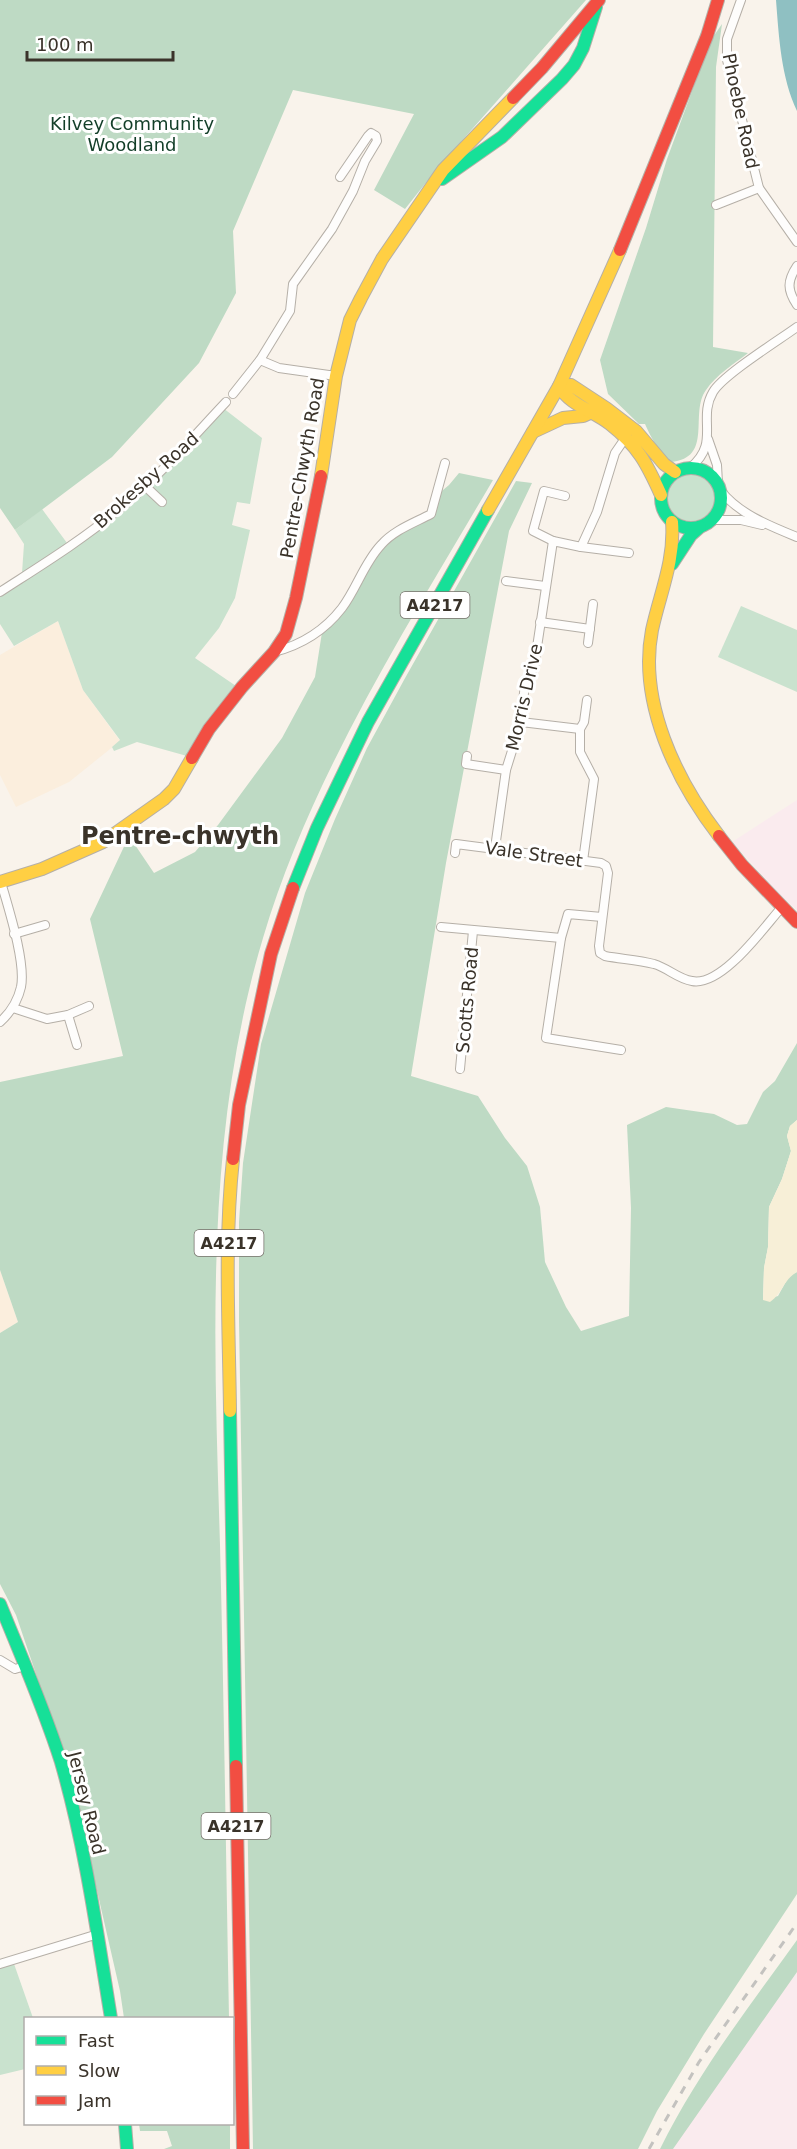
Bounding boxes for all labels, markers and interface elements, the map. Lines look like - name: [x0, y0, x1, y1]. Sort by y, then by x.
- scale bar: [27, 24, 172, 62]
- text: 100 m: [36, 34, 94, 55]
- street label: Phoebe Road: [718, 51, 764, 171]
- park label: Kilvey Community Woodland: [50, 113, 214, 155]
- street label: Pentre-Chwyth Road: [276, 376, 328, 560]
- street label: Brokesby Road: [89, 428, 203, 532]
- road number: A4217: [400, 592, 470, 618]
- street label: Morris Drive: [501, 641, 547, 753]
- district label: Pentre-chwyth: [81, 822, 279, 850]
- street label: Vale Street: [484, 837, 584, 871]
- street label: Scotts Road: [452, 946, 482, 1054]
- road number: A4217: [194, 1230, 264, 1256]
- street label: Jersey Road: [64, 1748, 110, 1857]
- road number: A4217: [202, 1813, 270, 1839]
- legend: [24, 2017, 234, 2125]
- text: Fast: [78, 2030, 114, 2051]
- text: Slow: [78, 2060, 120, 2081]
- text: Jam: [77, 2090, 112, 2111]

